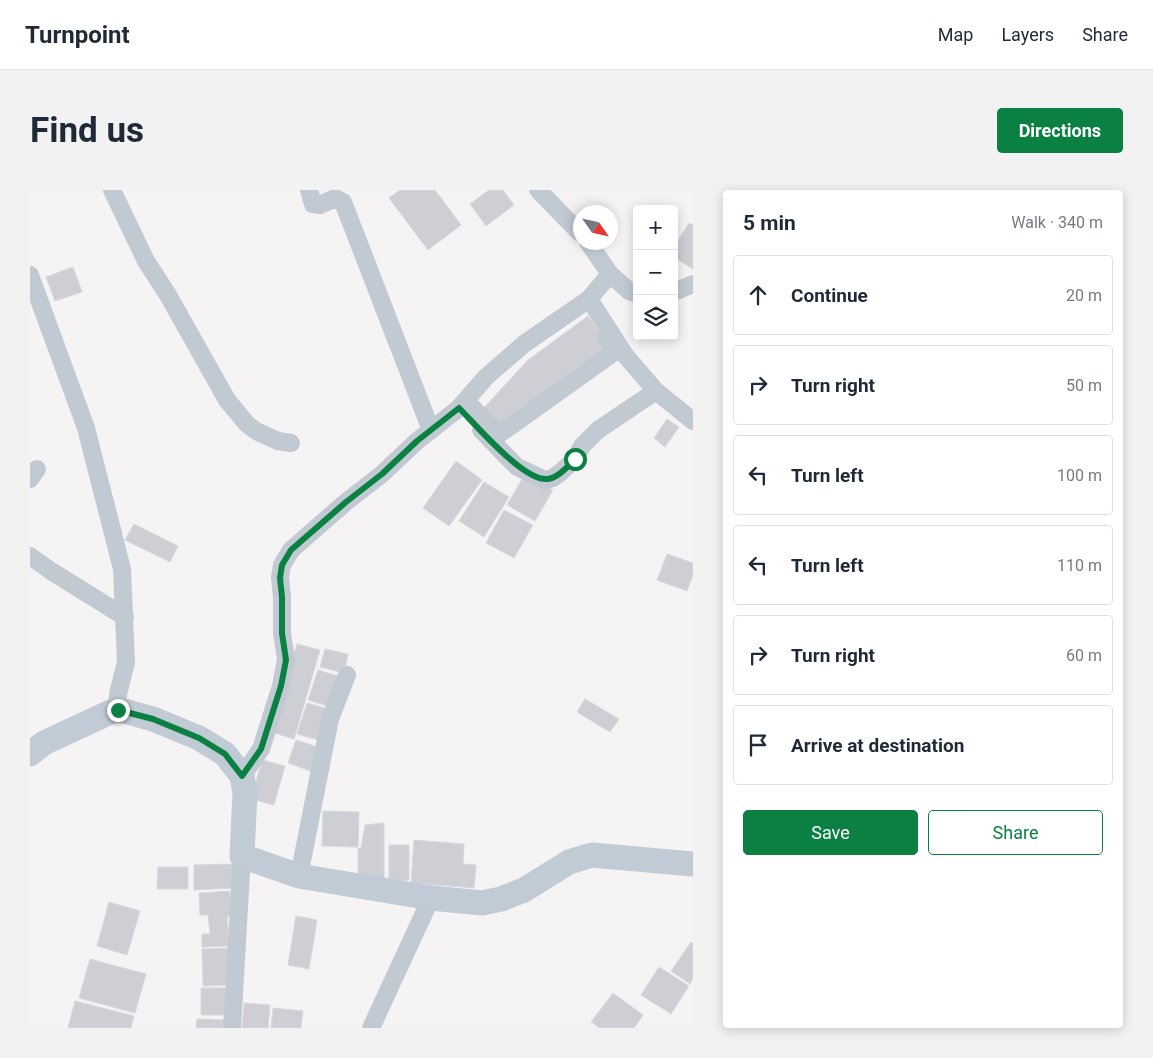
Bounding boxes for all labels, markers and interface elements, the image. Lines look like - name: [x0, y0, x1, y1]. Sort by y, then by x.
- text: Turnpoint: [25, 21, 130, 49]
- text: Map: [938, 24, 973, 45]
- text: Layers: [1001, 24, 1054, 45]
- text: Share: [1082, 24, 1128, 45]
- button: Directions: [997, 108, 1123, 153]
- text: Find us: [30, 110, 144, 151]
- north arrow: [573, 205, 618, 250]
- map controls: [633, 205, 678, 340]
- button: +: [633, 205, 678, 250]
- text: 5 min: [743, 211, 796, 235]
- text: Walk · 340 m: [1011, 213, 1103, 232]
- button: −: [633, 250, 678, 295]
- icon: ahead: [744, 281, 772, 309]
- text: Continue: [791, 284, 868, 307]
- text: 20 m: [1066, 286, 1102, 305]
- button: layers: [633, 295, 678, 340]
- icon: right: [744, 371, 772, 399]
- text: Turn right: [791, 374, 875, 397]
- text: 50 m: [1066, 376, 1102, 395]
- route start: [564, 448, 587, 471]
- icon: left: [744, 461, 772, 489]
- text: Turn left: [791, 464, 864, 487]
- text: 100 m: [1057, 466, 1102, 485]
- icon: left: [744, 551, 772, 579]
- text: Turn left: [791, 554, 864, 577]
- text: 110 m: [1057, 556, 1102, 575]
- icon: right: [744, 641, 772, 669]
- text: Turn right: [791, 644, 875, 667]
- text: 60 m: [1066, 646, 1102, 665]
- route end: [107, 699, 130, 722]
- icon: arrive: [744, 731, 772, 759]
- text: Arrive at destination: [791, 734, 964, 757]
- button: Save: [743, 810, 918, 855]
- button: Share: [928, 810, 1103, 855]

